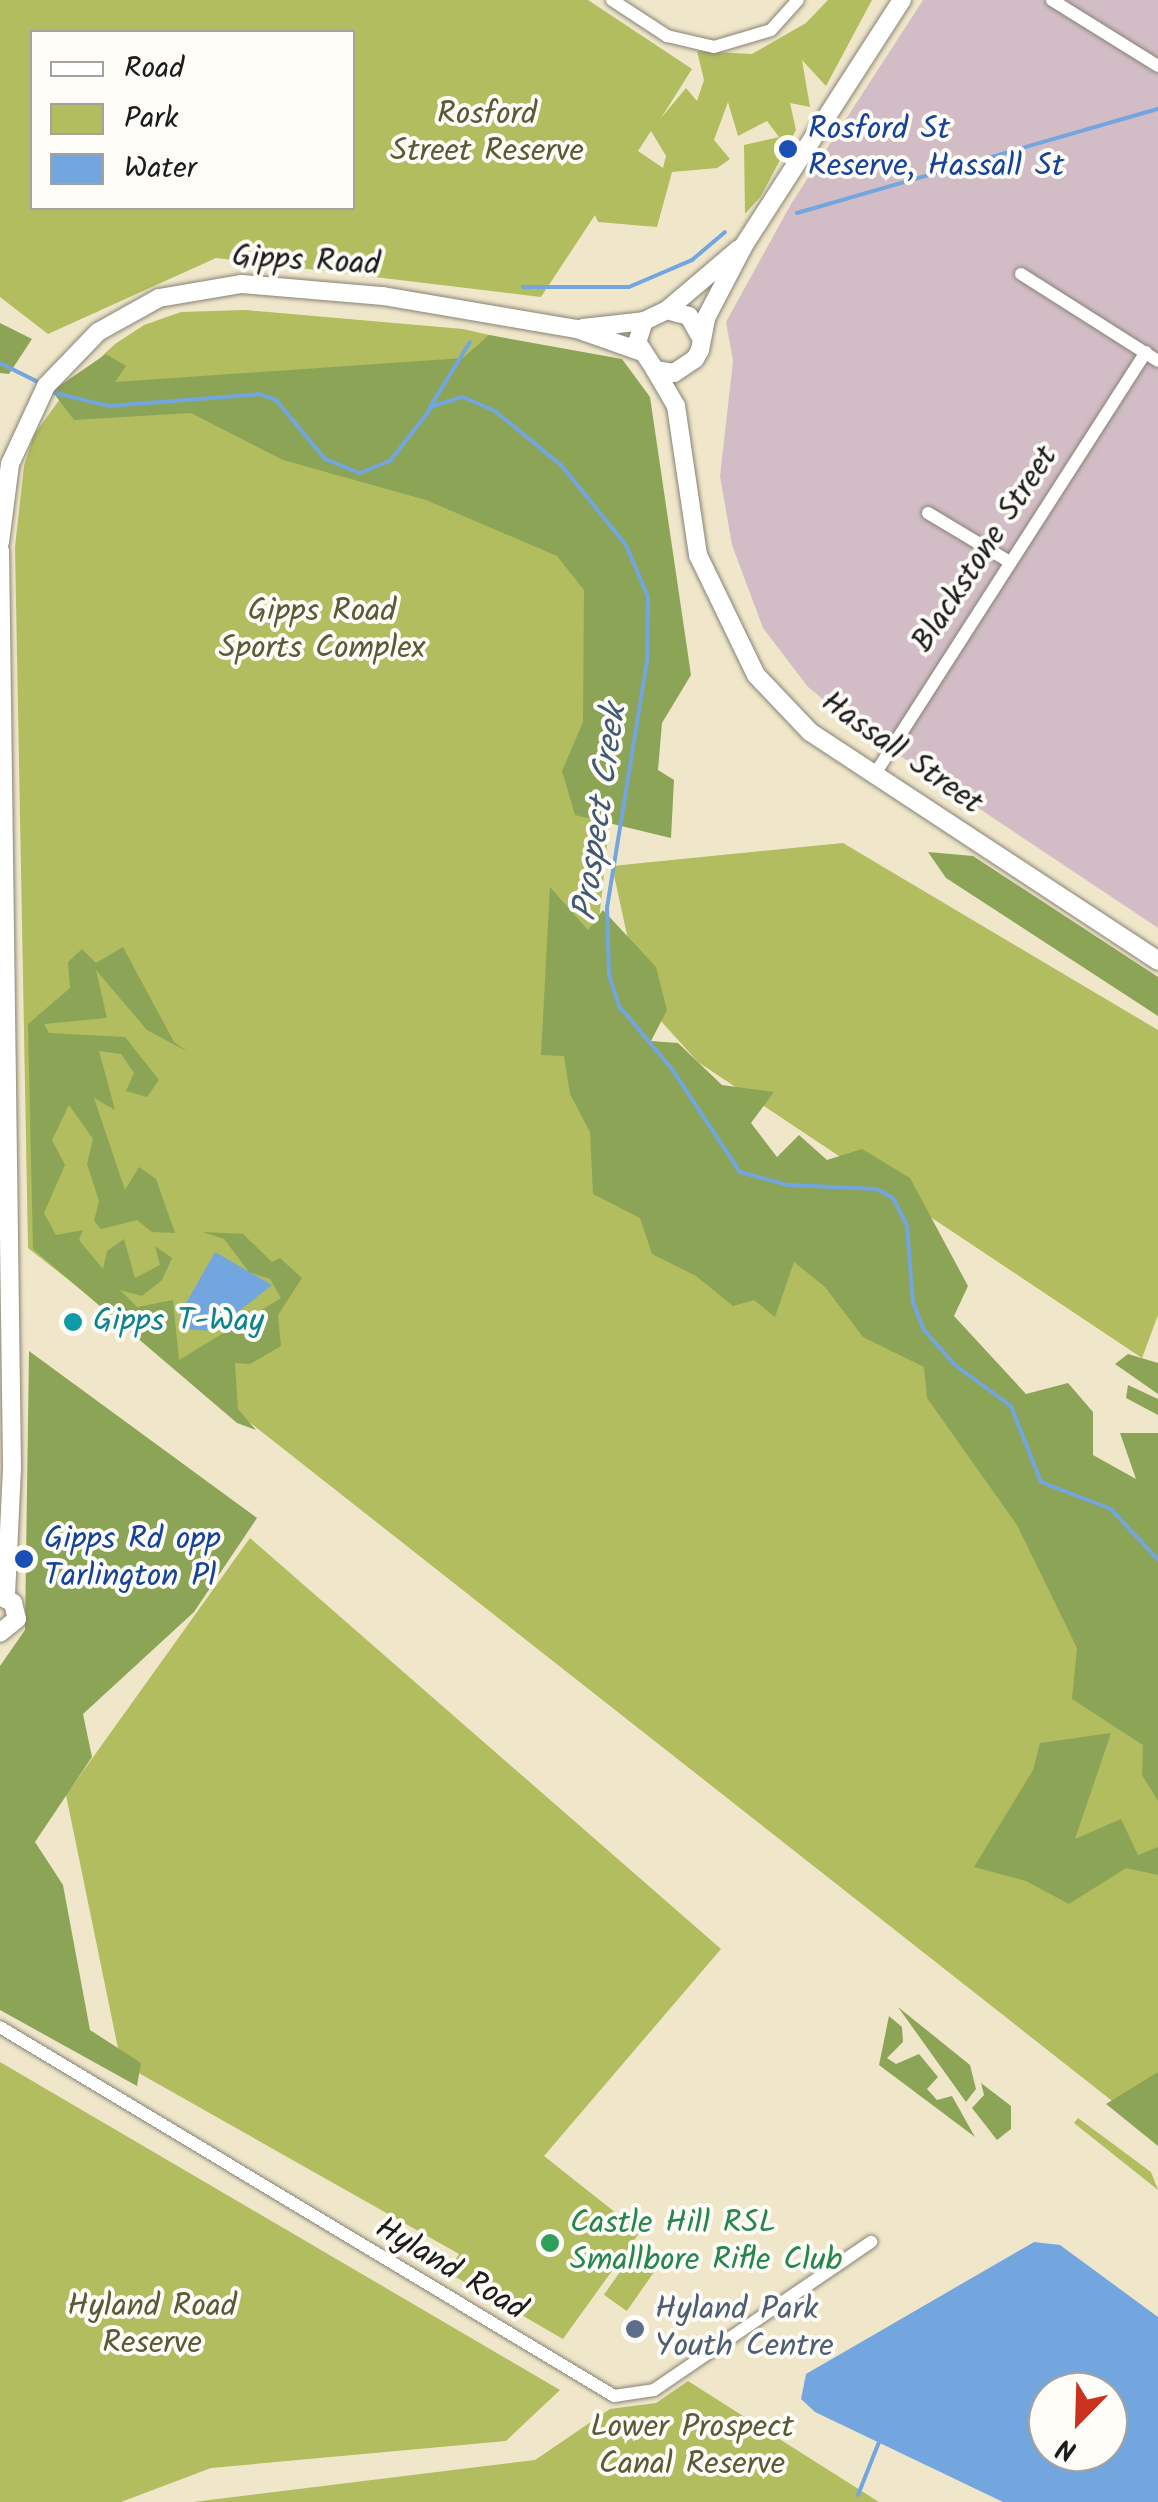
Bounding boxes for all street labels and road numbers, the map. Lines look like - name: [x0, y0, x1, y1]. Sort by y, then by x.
- street label: Gipps Road: [231, 239, 381, 285]
- street label: Blackstone Street: [905, 440, 1067, 660]
- street label: Hassall Street: [813, 684, 989, 824]
- street label: Hyland Road: [368, 2210, 532, 2330]

